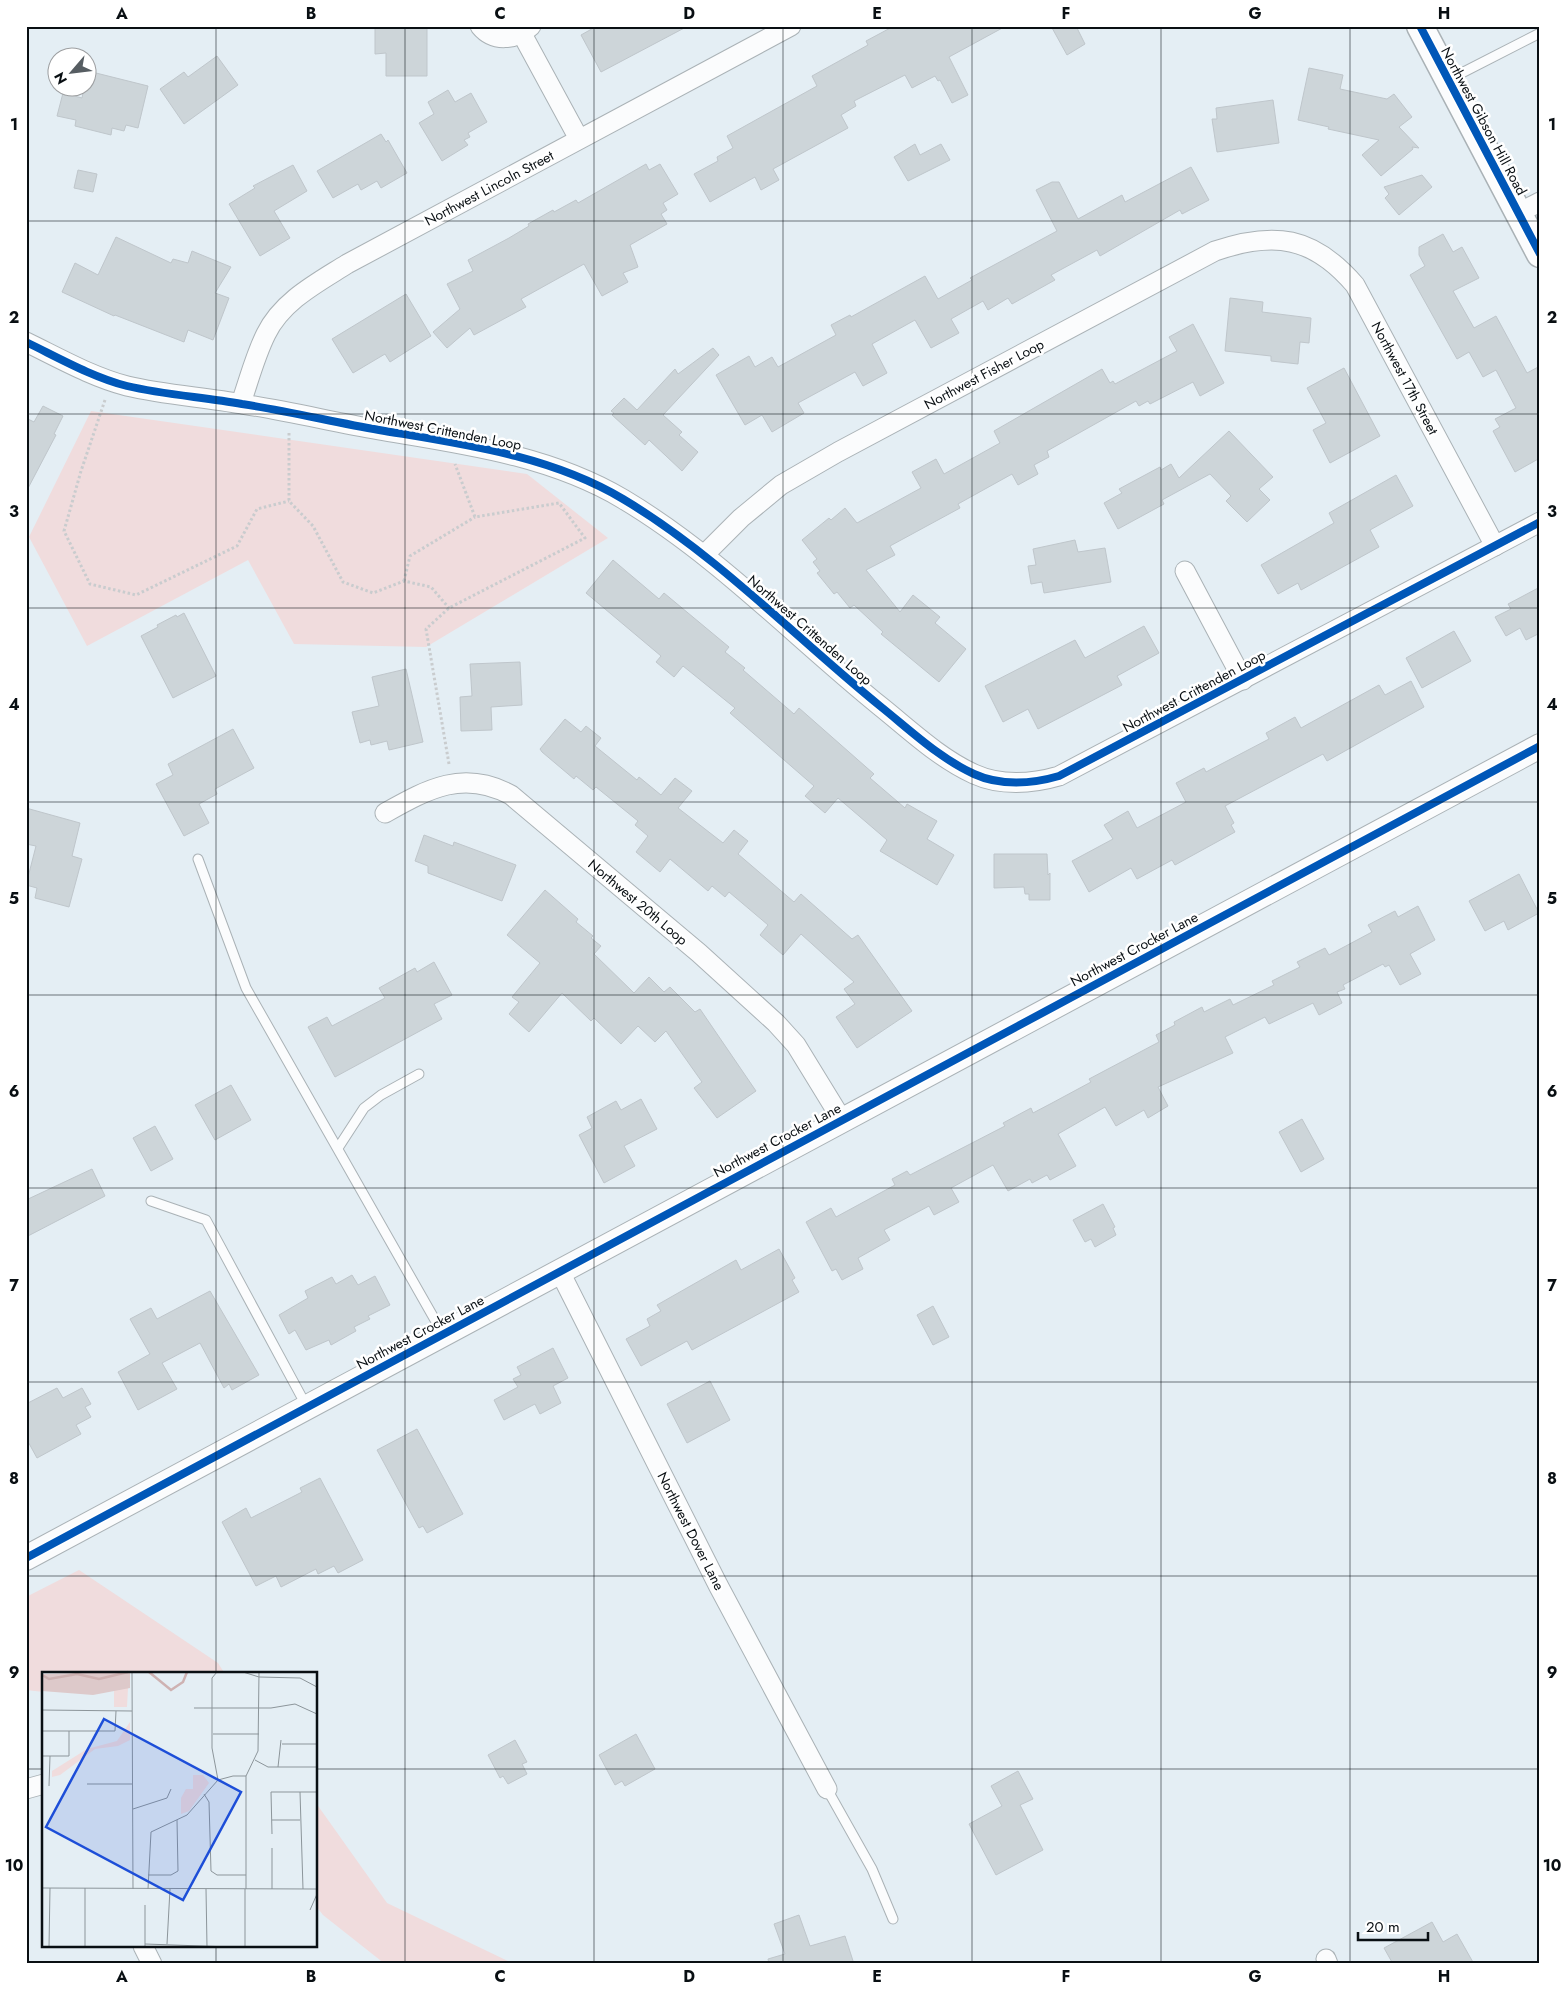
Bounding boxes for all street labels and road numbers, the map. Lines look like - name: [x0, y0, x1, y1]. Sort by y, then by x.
- street label: Northwest Gibson Hill Road: [1436, 43, 1532, 199]
- street label: Northwest Lincoln Street: [421, 145, 558, 231]
- street label: Northwest 17th Street: [1367, 318, 1444, 439]
- street label: Northwest Fisher Loop: [921, 334, 1047, 414]
- street label: Northwest Crittenden Loop: [363, 405, 523, 455]
- street label: Northwest Crittenden Loop: [743, 570, 877, 690]
- street label: Northwest Crittenden Loop: [1119, 645, 1269, 737]
- street label: Northwest 20th Loop: [584, 854, 692, 950]
- street label: Northwest Crocker Lane: [1067, 907, 1201, 991]
- street label: Northwest Crocker Lane: [710, 1098, 844, 1182]
- street label: Northwest Crocker Lane: [353, 1290, 487, 1374]
- street label: Northwest Dover Lane: [652, 1468, 730, 1594]

